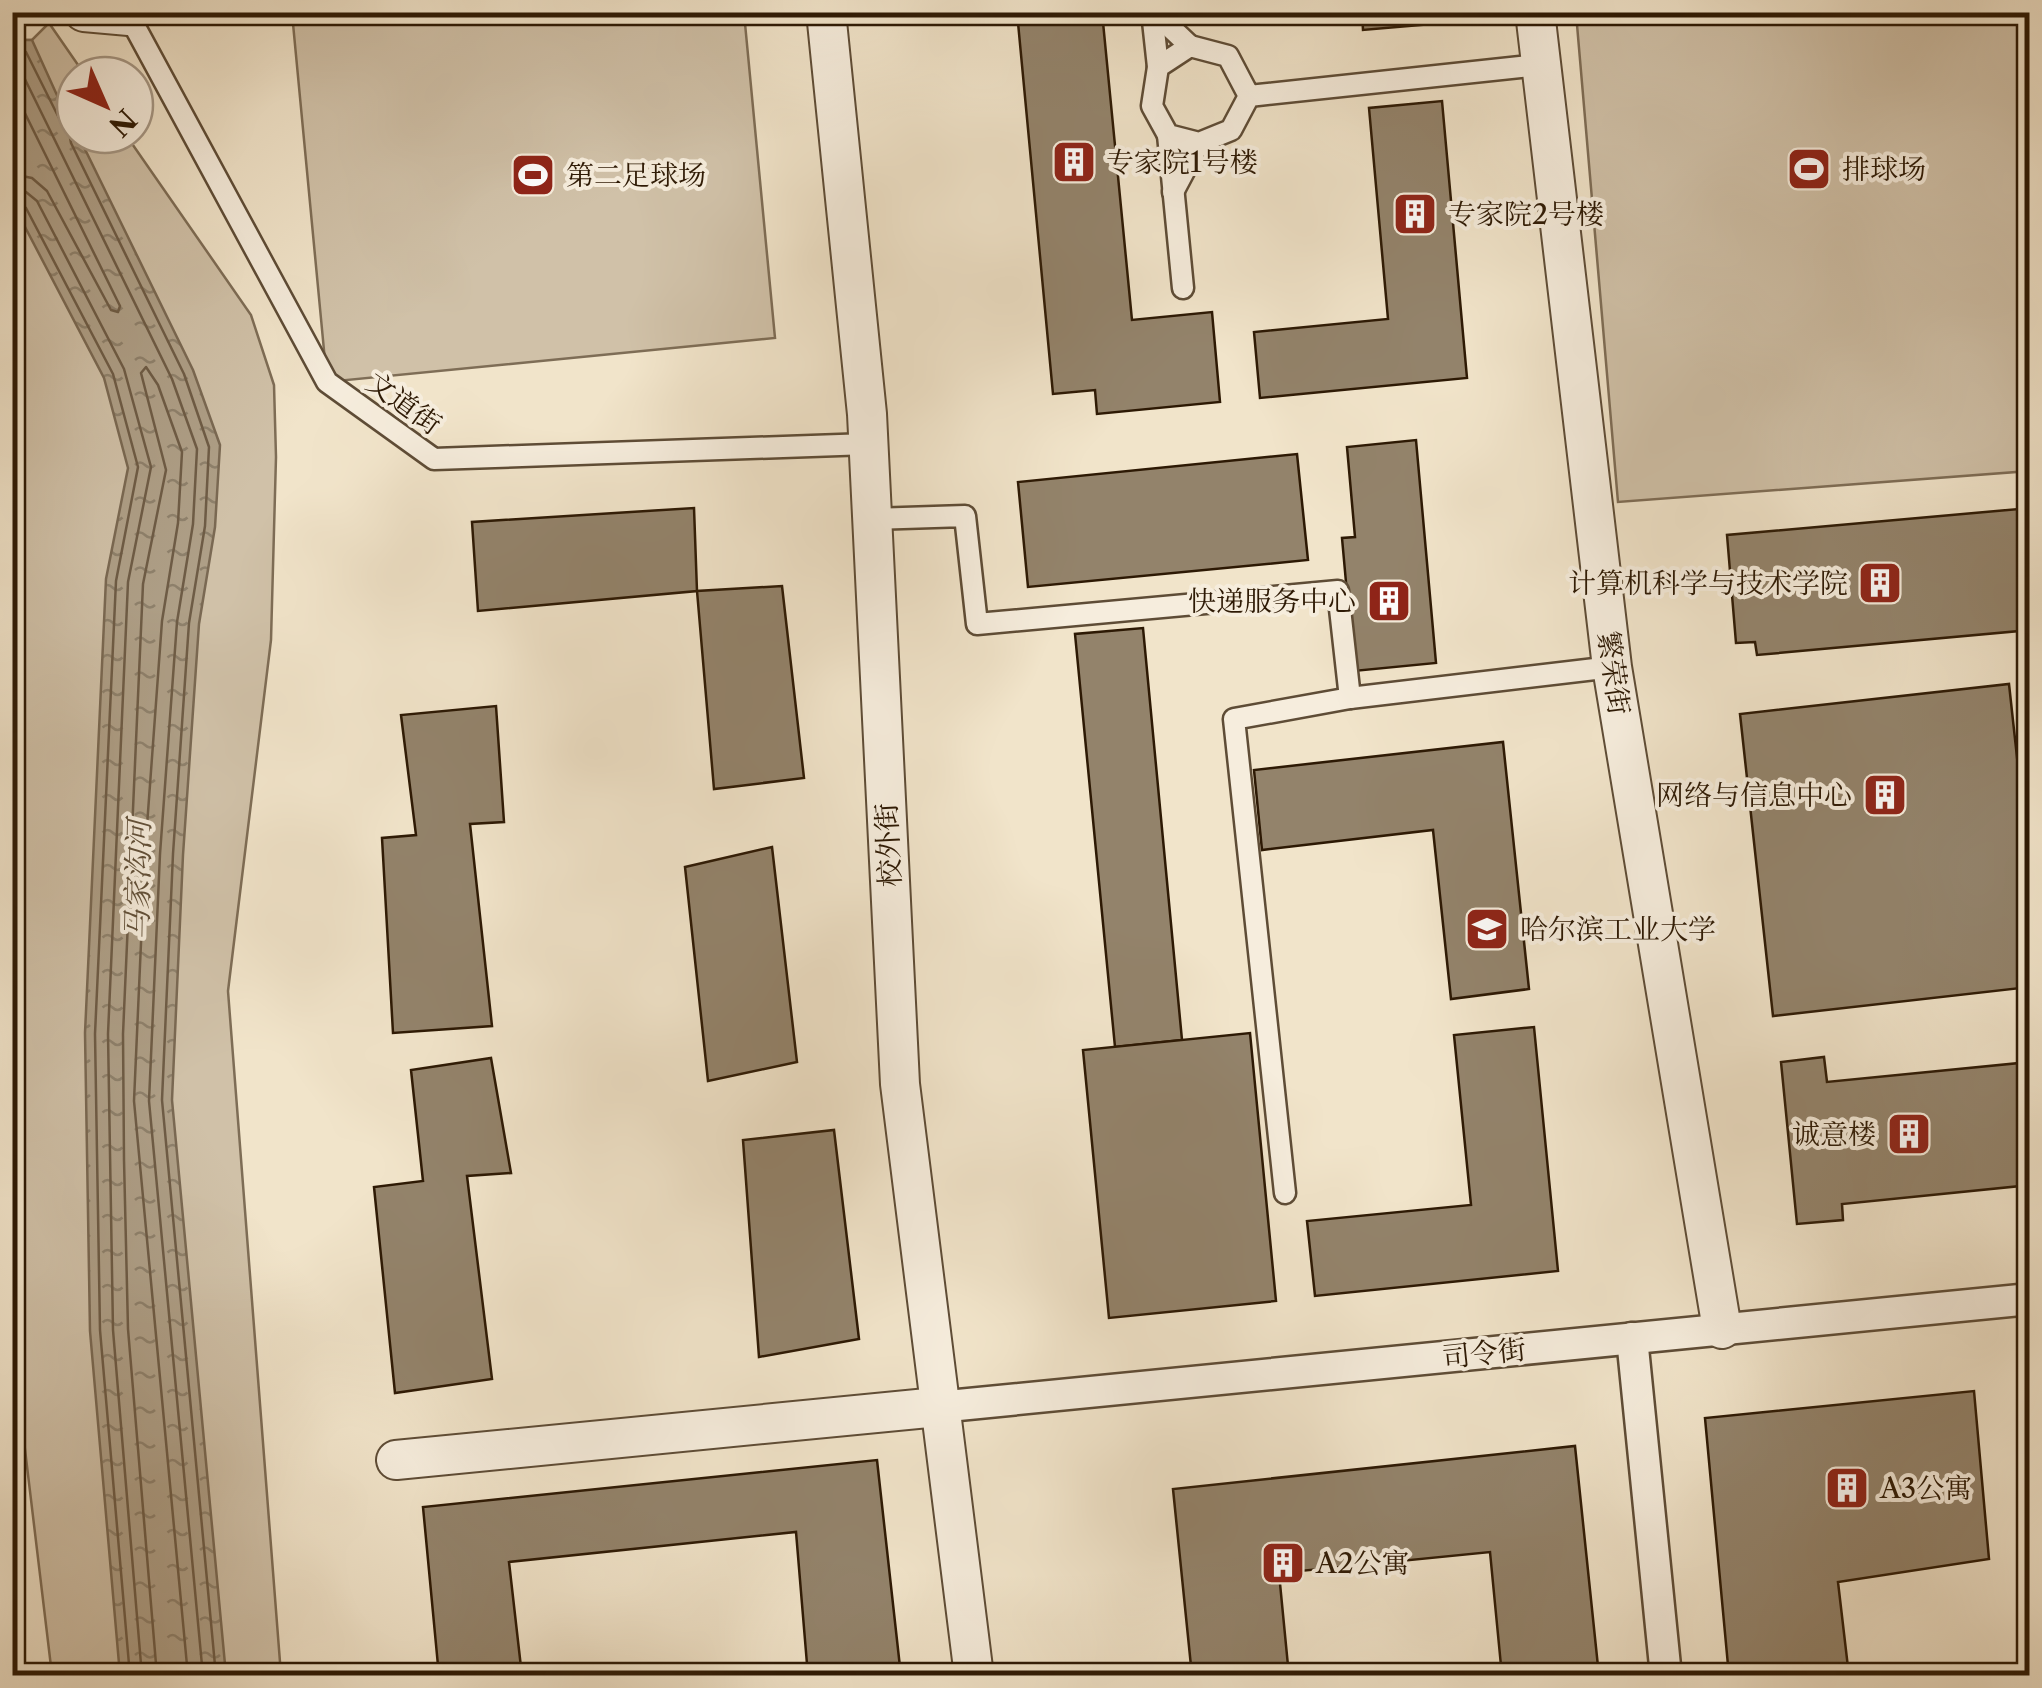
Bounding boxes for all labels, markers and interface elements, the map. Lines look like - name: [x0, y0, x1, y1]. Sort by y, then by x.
- north arrow: [55, 55, 155, 155]
- text: N: [102, 102, 143, 143]
- building icon: 专家院1号楼: [1051, 139, 1097, 185]
- place label: 专家院1号楼: [1106, 145, 1258, 179]
- sports icon: 排球场: [1786, 146, 1832, 192]
- sports icon: 第二足球场: [510, 152, 556, 198]
- place label: 排球场: [1842, 152, 1926, 186]
- place label: 第二足球场: [566, 158, 706, 192]
- building icon: 专家院2号楼: [1392, 191, 1438, 237]
- place label: 专家院2号楼: [1448, 197, 1604, 231]
- street label: 文道街: [360, 365, 448, 441]
- building icon: 计算机科学与技术学院: [1857, 560, 1903, 606]
- place label: 计算机科学与技术学院: [1568, 566, 1848, 600]
- building icon: 快递服务中心: [1366, 578, 1412, 624]
- place label: 快递服务中心: [1188, 584, 1356, 618]
- street label: 繁荣街: [1591, 629, 1637, 717]
- building icon: 网络与信息中心: [1862, 772, 1908, 818]
- place label: 网络与信息中心: [1656, 778, 1852, 812]
- street label: 校外街: [869, 802, 907, 888]
- water label: 马家沟河: [118, 815, 158, 940]
- school or university icon: 哈尔滨工业大学: [1464, 906, 1510, 952]
- place label: 哈尔滨工业大学: [1520, 912, 1716, 946]
- building icon: 诚意楼: [1886, 1111, 1932, 1157]
- place label: 诚意楼: [1792, 1117, 1876, 1151]
- street label: 司令街: [1440, 1332, 1528, 1374]
- building icon: A3公寓: [1824, 1465, 1870, 1511]
- place label: A3公寓: [1879, 1471, 1972, 1505]
- building icon: A2公寓: [1260, 1540, 1306, 1586]
- place label: A2公寓: [1315, 1546, 1410, 1580]

